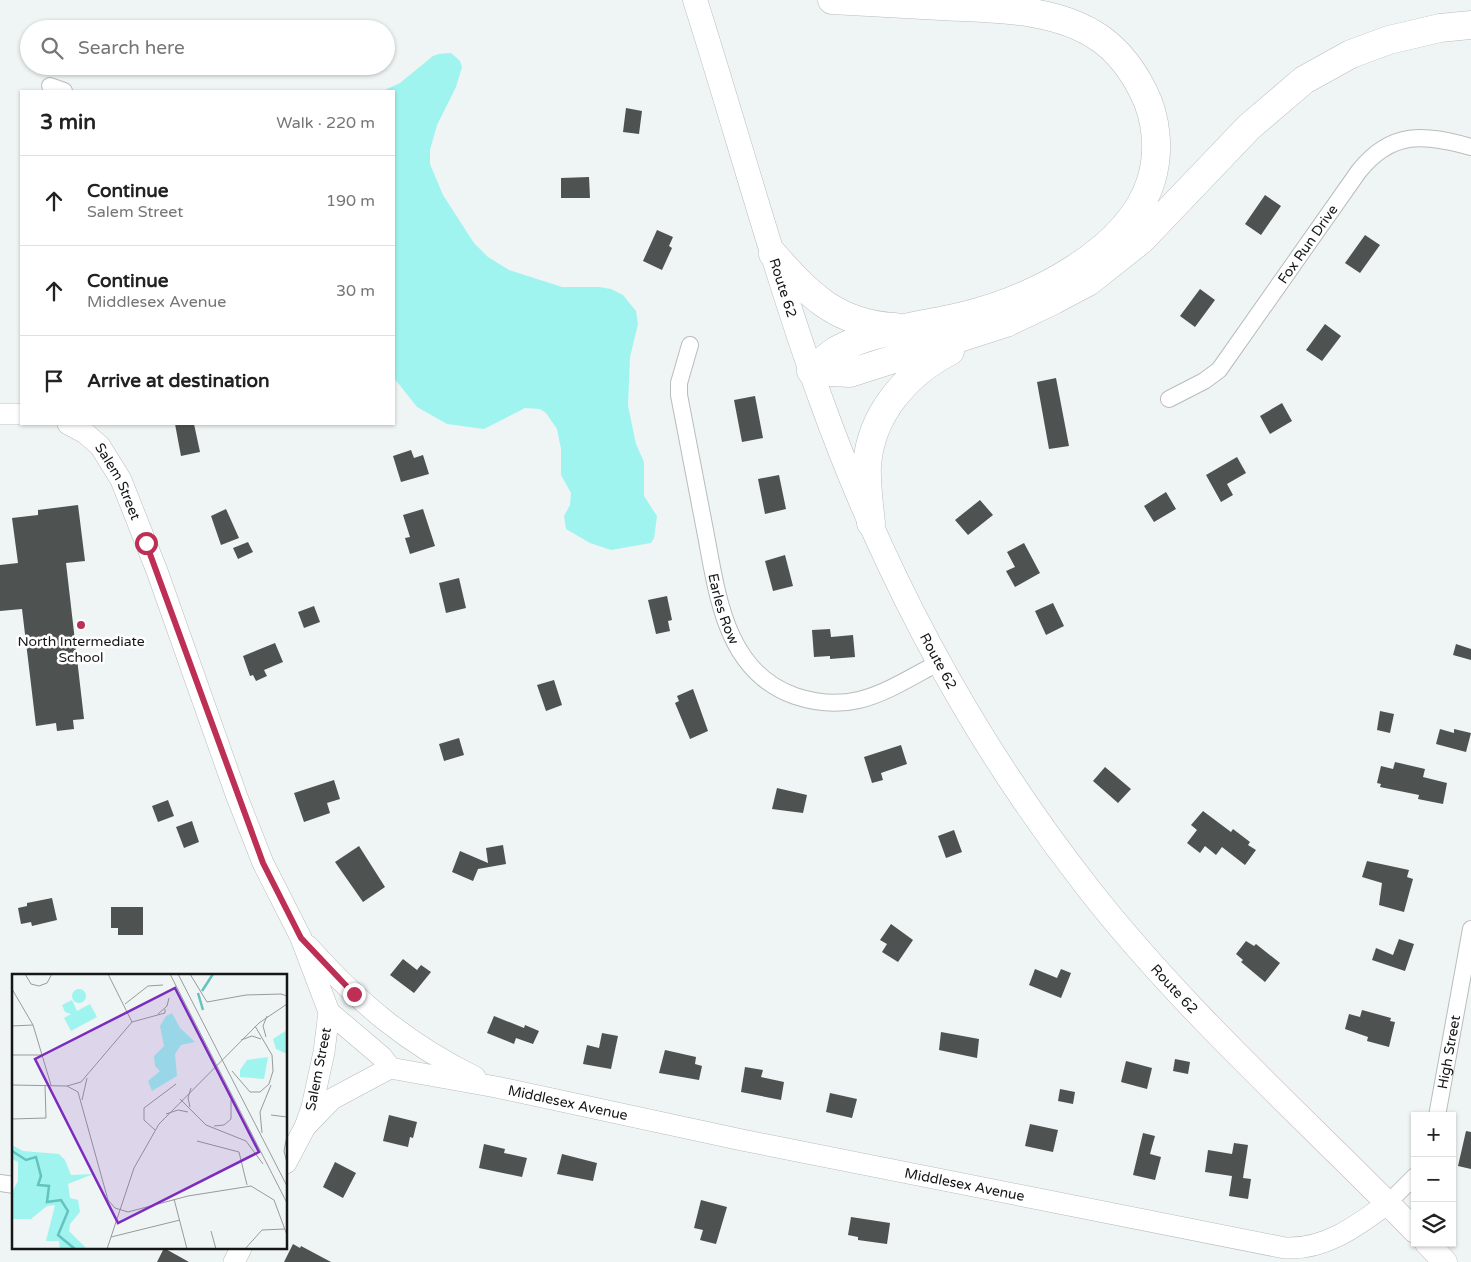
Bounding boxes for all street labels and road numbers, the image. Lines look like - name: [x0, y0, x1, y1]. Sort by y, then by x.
- street label: Fox Run Drive: [1274, 201, 1342, 287]
- street label: Route 62: [765, 256, 800, 320]
- street label: Salem Street: [91, 440, 144, 523]
- street label: Earles Row: [704, 572, 742, 647]
- street label: Route 62: [916, 630, 961, 692]
- street label: Route 62: [1147, 961, 1201, 1017]
- street label: High Street: [1434, 1013, 1464, 1091]
- street label: Salem Street: [302, 1025, 335, 1112]
- street label: Middlesex Avenue: [506, 1082, 629, 1124]
- street label: Middlesex Avenue: [903, 1165, 1026, 1205]

